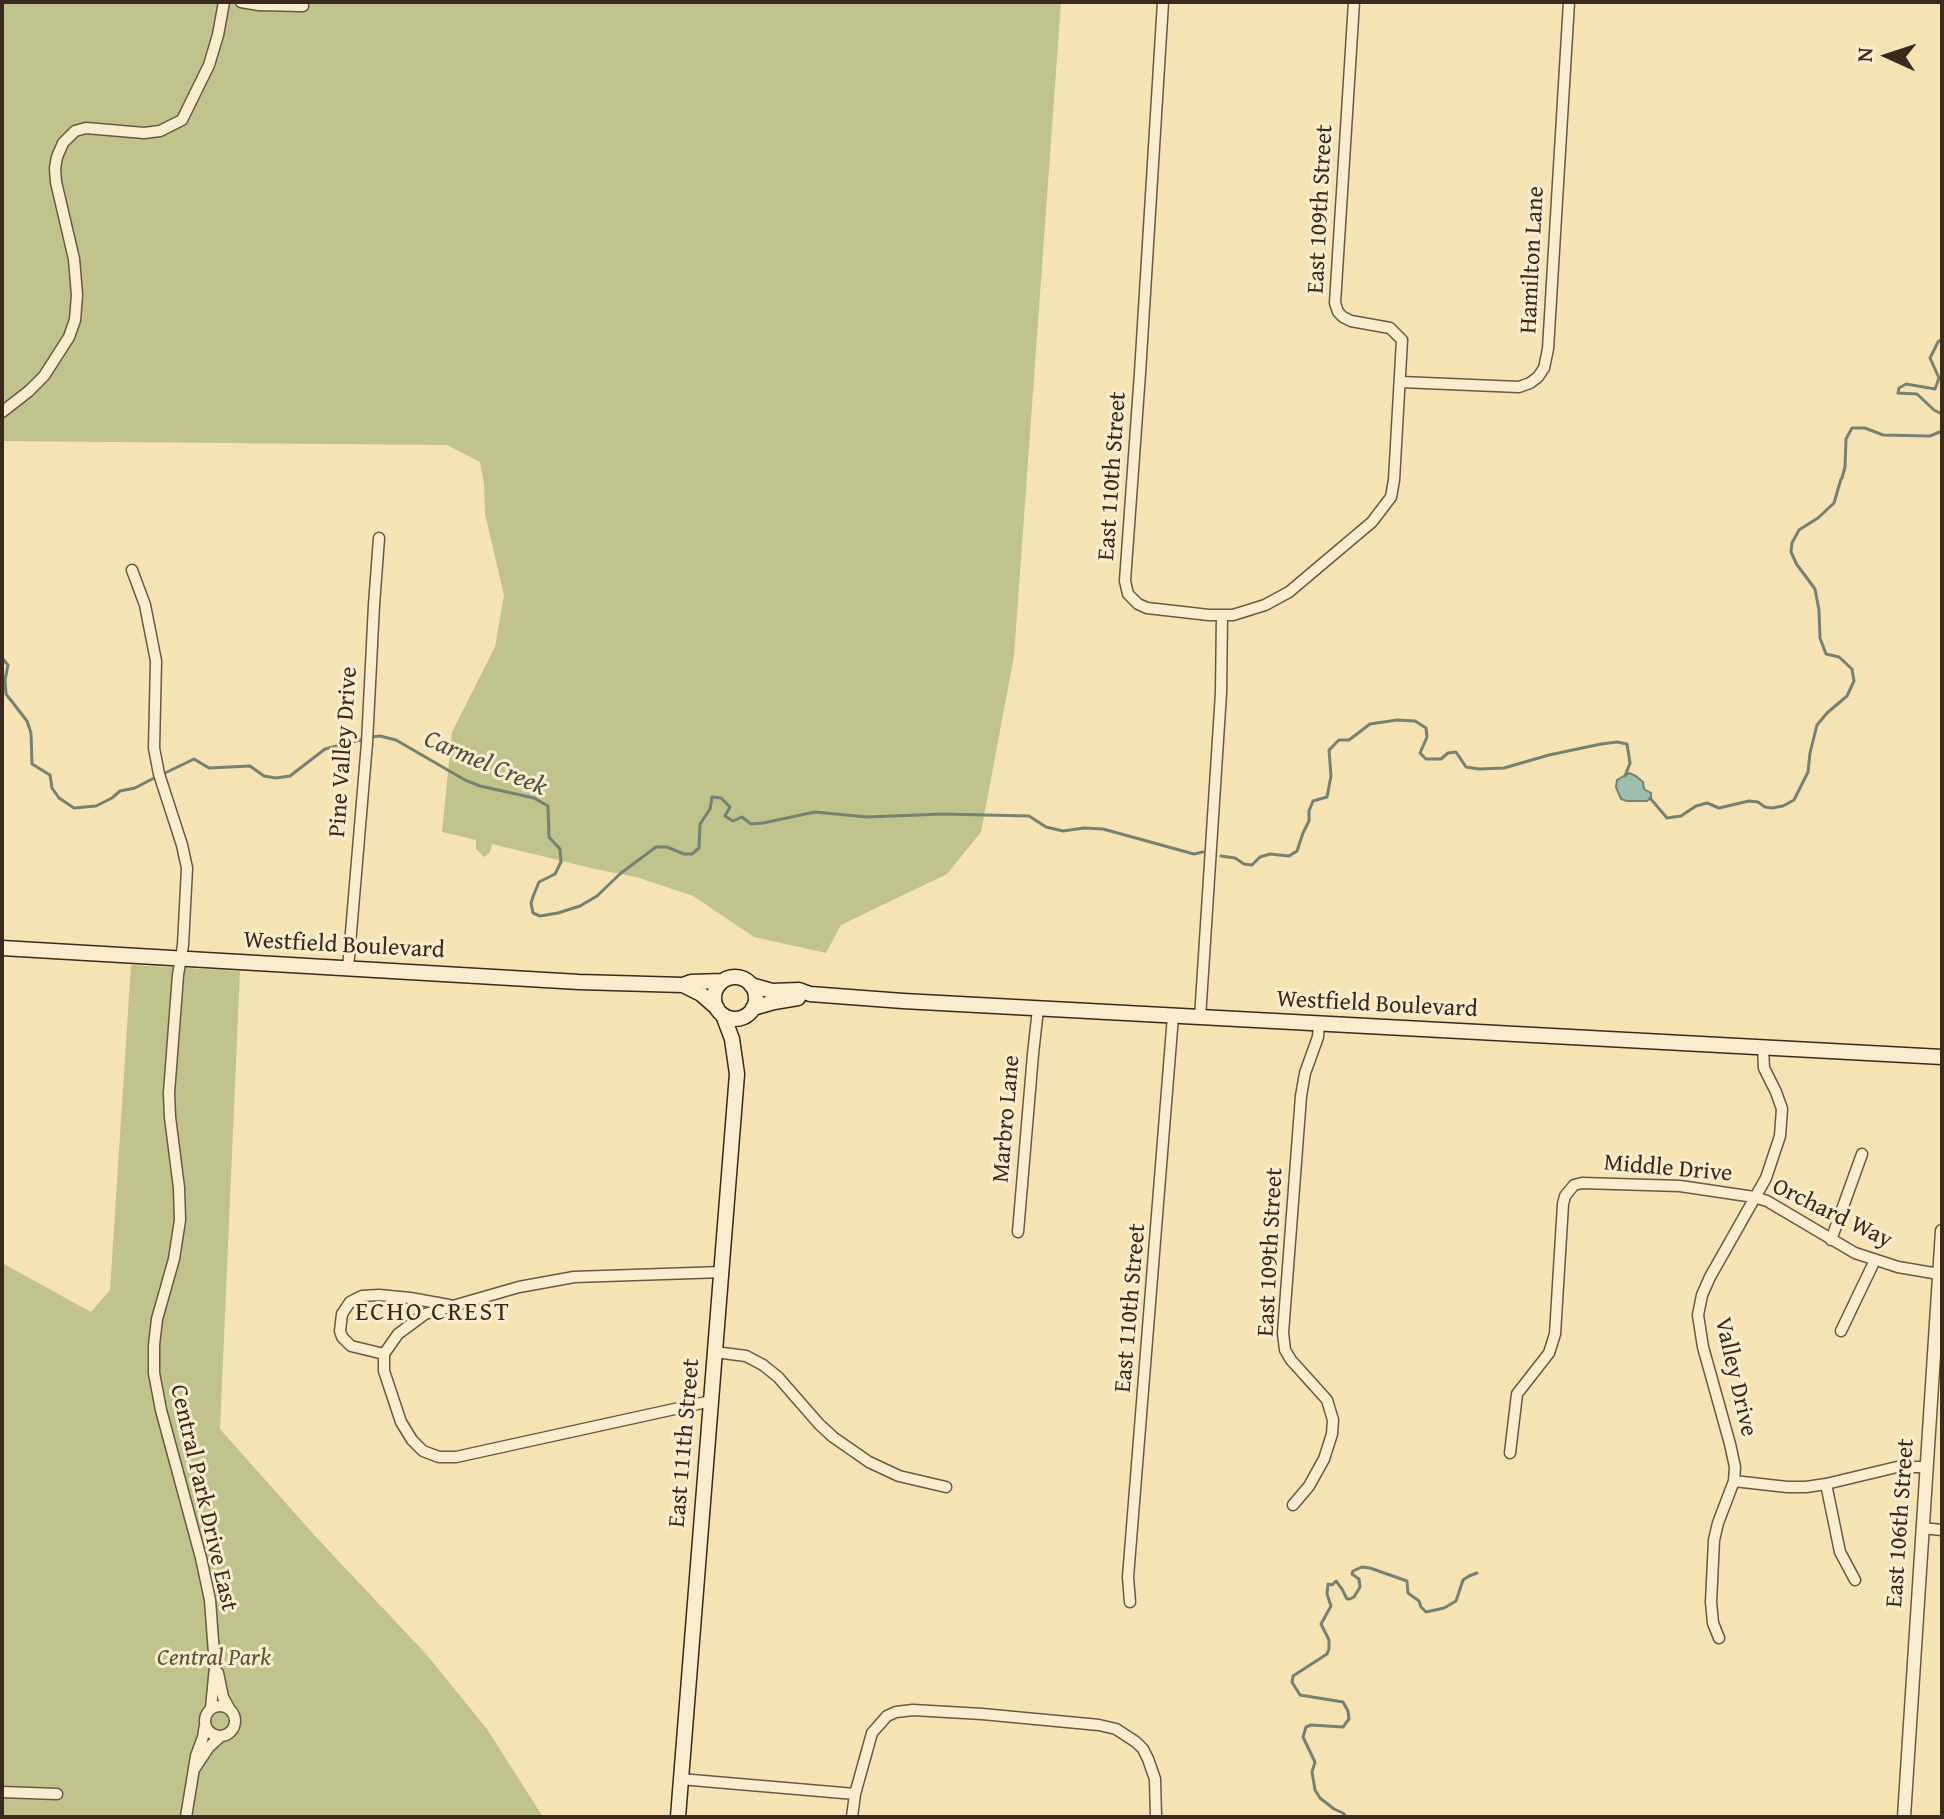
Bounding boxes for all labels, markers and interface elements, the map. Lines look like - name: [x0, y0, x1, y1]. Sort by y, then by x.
- north arrow: [1848, 16, 1928, 96]
- text: N: [1848, 47, 1880, 63]
- street label: East 109th Street: [1302, 124, 1340, 294]
- street label: Hamilton Lane: [1515, 186, 1551, 334]
- street label: East 110th Street: [1093, 391, 1133, 561]
- street label: Pine Valley Drive: [324, 666, 364, 838]
- water label: Carmel Creek: [419, 724, 551, 804]
- street label: Westfield Boulevard: [243, 926, 445, 966]
- street label: Westfield Boulevard: [1276, 985, 1478, 1025]
- street label: Marbro Lane: [987, 1054, 1027, 1184]
- street label: Middle Drive: [1602, 1149, 1734, 1189]
- street label: East 109th Street: [1252, 1167, 1290, 1337]
- street label: Orchard Way: [1767, 1173, 1897, 1255]
- street label: East 110th Street: [1109, 1222, 1153, 1394]
- district label: ECHO CREST: [355, 1297, 511, 1329]
- street label: Valley Drive: [1707, 1315, 1763, 1439]
- street label: East 111th Street: [663, 1357, 707, 1529]
- street label: Central Park Drive East: [163, 1382, 243, 1614]
- street label: East 106th Street: [1881, 1438, 1921, 1608]
- park label: Central Park: [157, 1645, 271, 1673]

